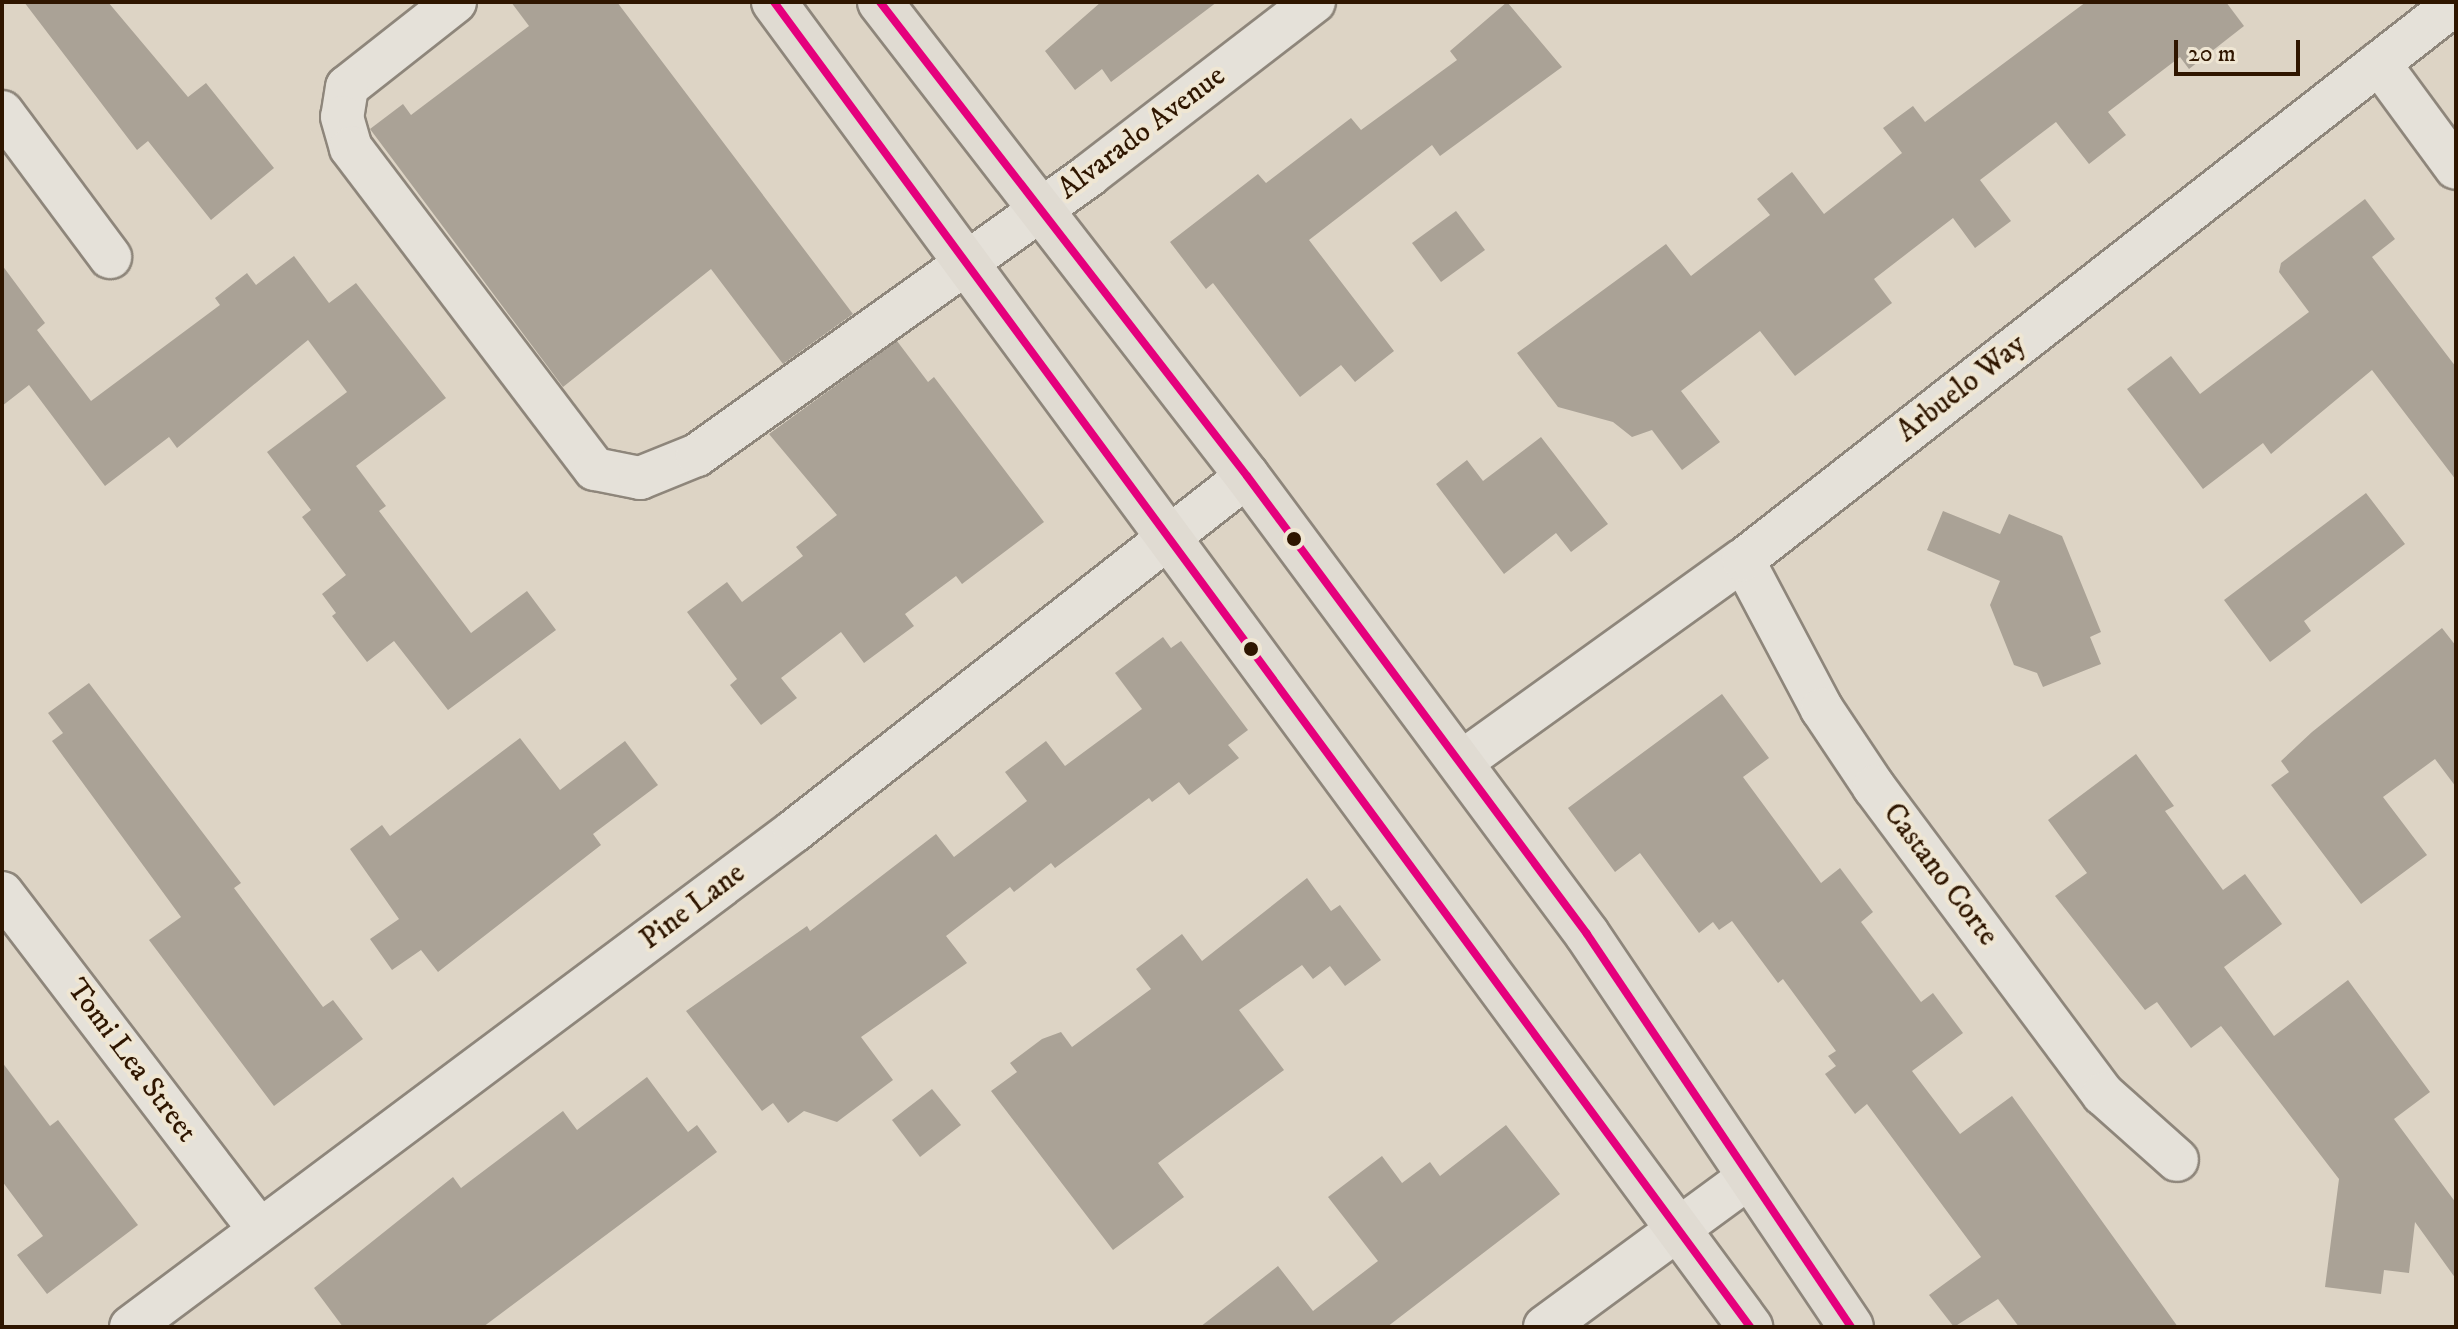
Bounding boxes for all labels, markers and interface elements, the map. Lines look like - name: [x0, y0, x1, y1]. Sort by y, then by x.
- scale bar: [2178, 24, 2304, 74]
- text: 20 m: [2188, 39, 2236, 69]
- street label: Alvarado Avenue: [1051, 58, 1233, 208]
- street label: Arbuelo Way: [1890, 328, 2034, 450]
- unlabelled marker: [1286, 531, 1302, 547]
- unlabelled marker: [1243, 641, 1259, 657]
- street label: Castano Corte: [1875, 797, 2005, 953]
- street label: Pine Lane: [633, 856, 753, 958]
- street label: Tomi Lea Street: [58, 972, 204, 1150]

